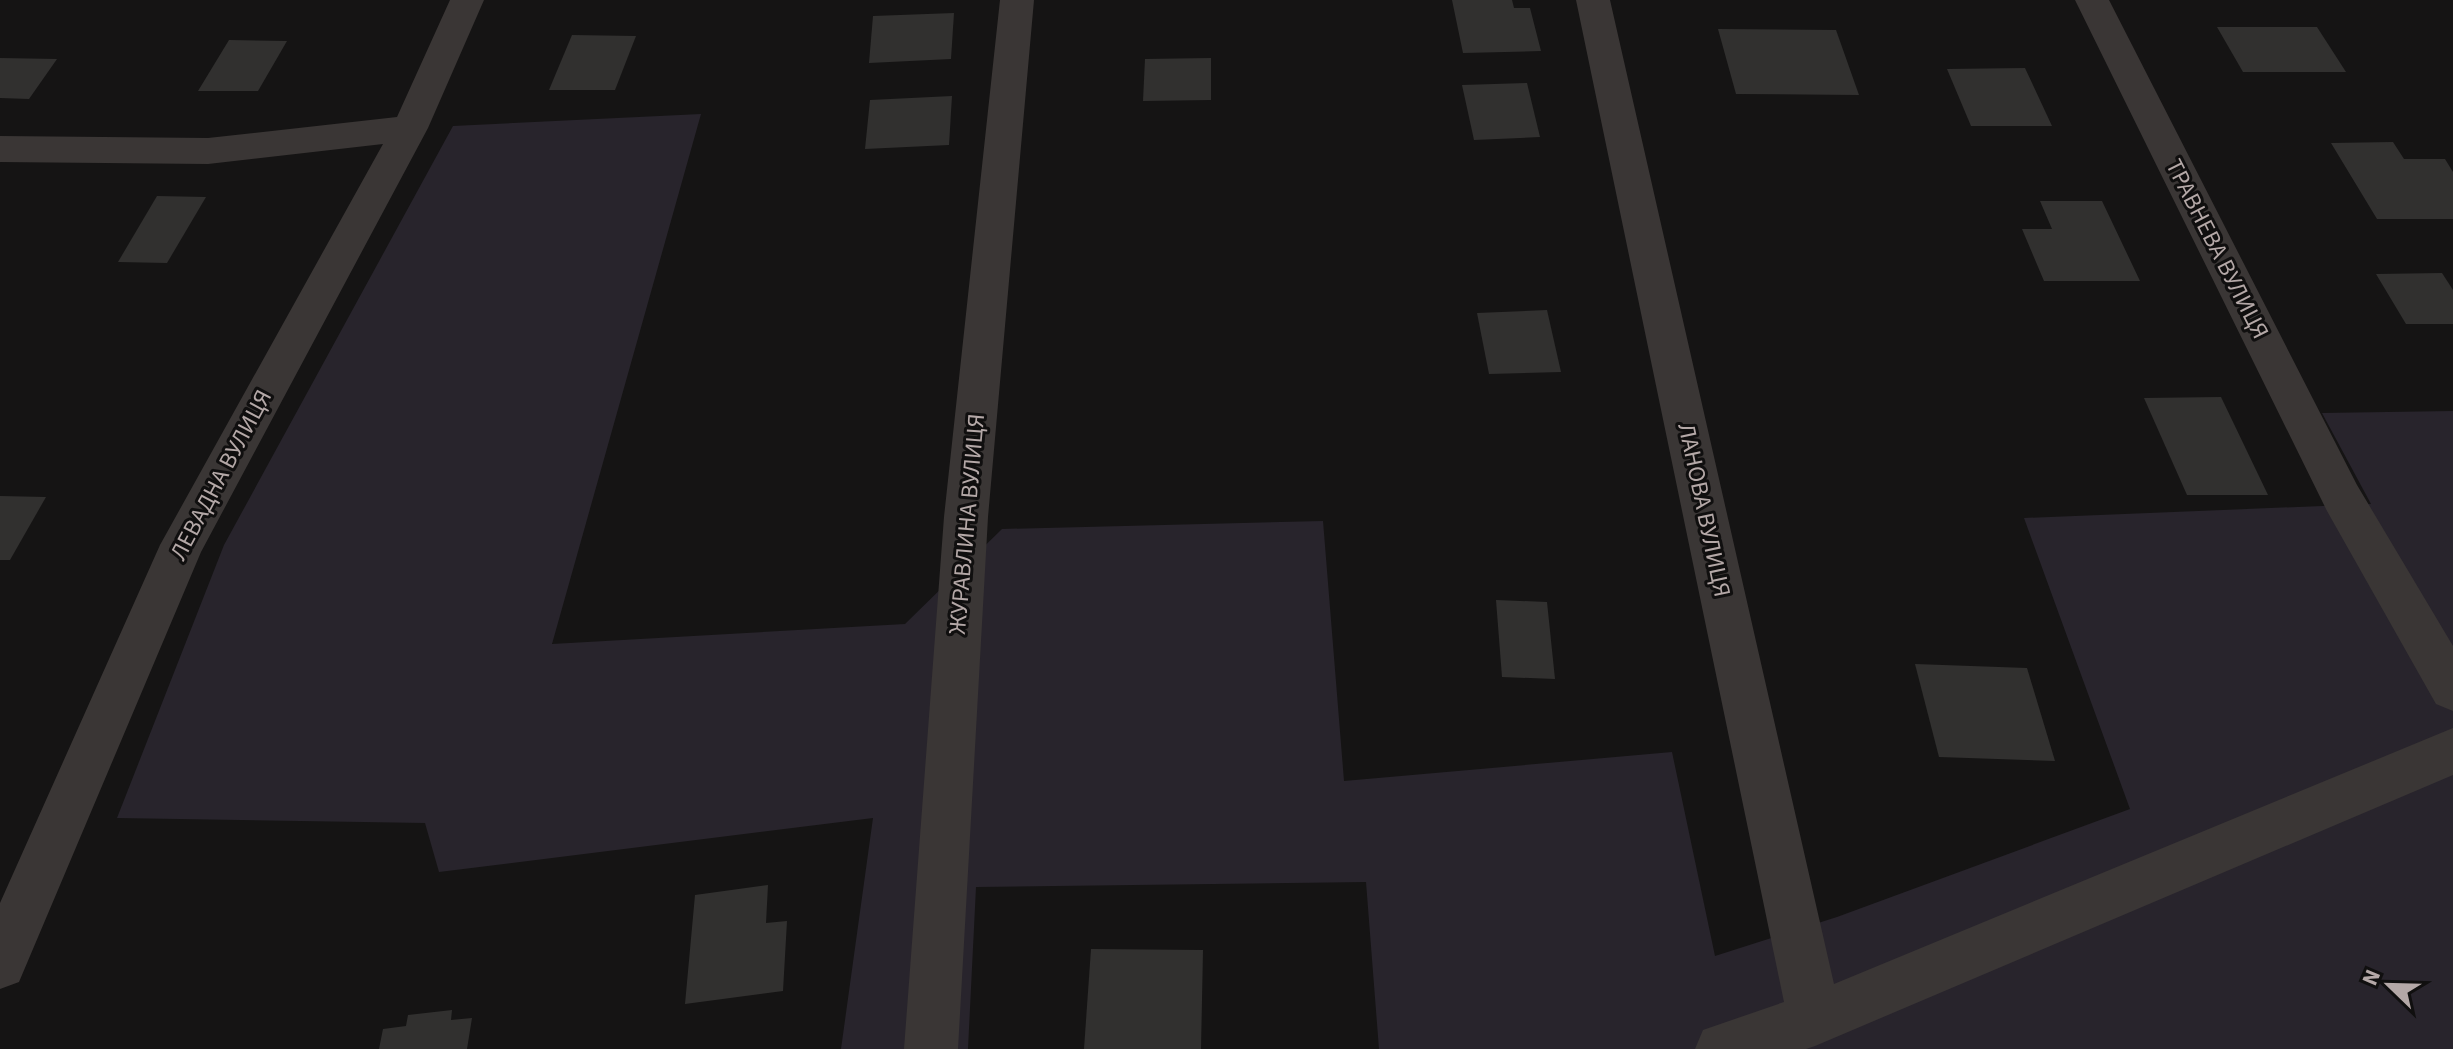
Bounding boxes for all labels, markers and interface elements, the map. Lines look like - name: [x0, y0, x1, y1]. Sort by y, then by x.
- street label: ТРАВНЕВА ВУЛИЦЯ: [2156, 153, 2278, 345]
- street label: ЛЕВАДНА ВУЛИЦЯ: [161, 383, 281, 567]
- street label: ЖУРАВЛИНА ВУЛИЦЯ: [940, 412, 994, 636]
- street label: ЛАНОВА ВУЛИЦЯ: [1668, 420, 1740, 600]
- north arrow: [2349, 945, 2429, 1025]
- text: N: [2354, 965, 2389, 991]

